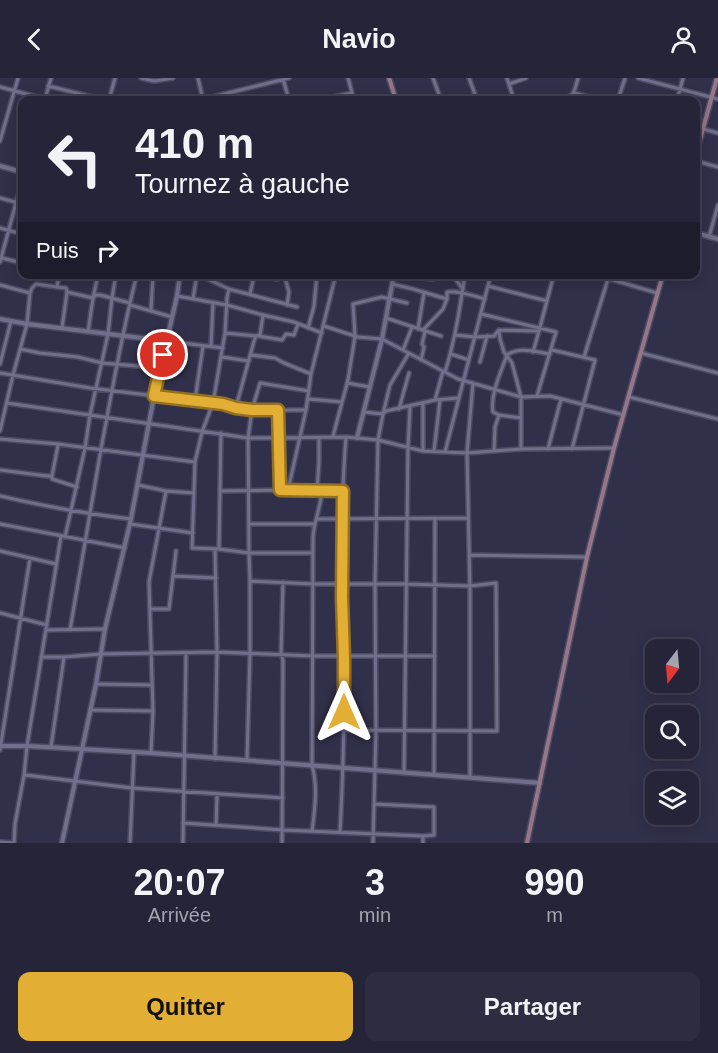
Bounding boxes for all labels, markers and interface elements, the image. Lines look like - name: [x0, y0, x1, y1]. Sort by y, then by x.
- icon: back: [18, 23, 51, 56]
- icon: person: [667, 23, 700, 56]
- text: Navio: [322, 24, 396, 54]
- icon: left: [36, 120, 114, 198]
- text: 410 m: [135, 120, 254, 167]
- text: Tournez à gauche: [135, 169, 350, 199]
- icon: right: [91, 234, 124, 267]
- text: Puis: [36, 238, 79, 263]
- pin: [137, 329, 188, 380]
- icon: arrive: [146, 338, 179, 371]
- north arrow: [645, 639, 699, 693]
- map controls: [645, 639, 699, 825]
- position arrow: [312, 680, 376, 744]
- button: search: [645, 705, 699, 759]
- button: layers: [645, 771, 699, 825]
- text: 20:07: [133, 862, 225, 903]
- text: 3: [365, 862, 385, 903]
- text: 990: [524, 862, 585, 903]
- text: Arrivée: [148, 904, 211, 926]
- text: min: [359, 904, 391, 926]
- text: m: [546, 904, 563, 926]
- button: Quitter: [18, 972, 353, 1041]
- button: Partager: [365, 972, 700, 1041]

